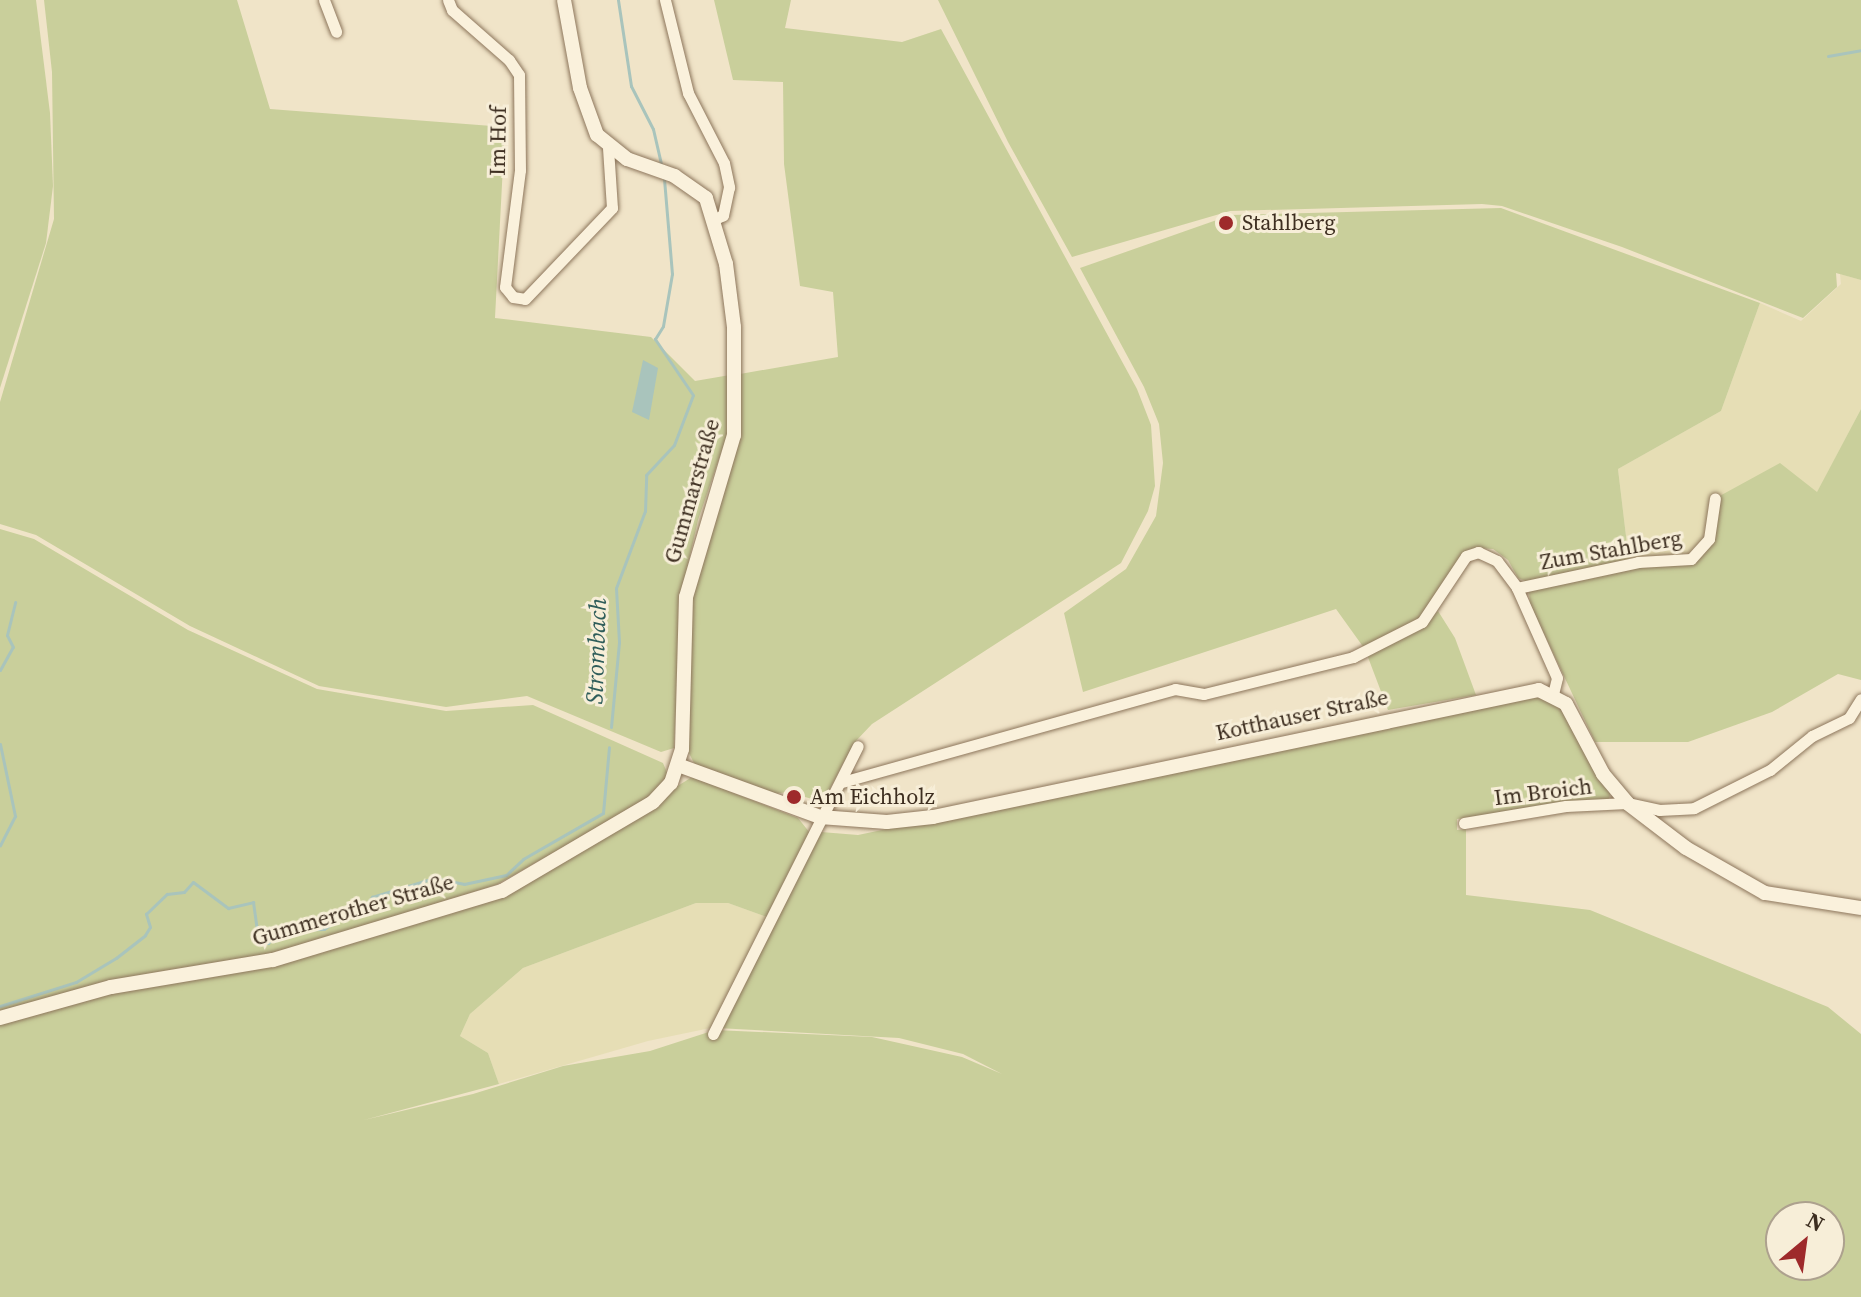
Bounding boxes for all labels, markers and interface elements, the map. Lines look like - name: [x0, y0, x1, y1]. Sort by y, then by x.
- street label: Im Hof: [484, 106, 512, 176]
- place label: Stahlberg: [1242, 210, 1336, 236]
- marker: Stahlberg: [1217, 214, 1235, 232]
- street label: Gummarstraße: [659, 416, 725, 566]
- street label: Zum Stahlberg: [1538, 525, 1684, 575]
- water label: Strombach: [580, 597, 612, 705]
- street label: Kotthauser Straße: [1213, 684, 1391, 746]
- street label: Im Broich: [1493, 773, 1593, 811]
- place label: Am Eichholz: [810, 784, 935, 810]
- marker: Am Eichholz: [785, 788, 803, 806]
- street label: Gummerother Straße: [249, 869, 457, 951]
- north arrow: [1765, 1201, 1845, 1281]
- text: N: [1801, 1205, 1830, 1239]

